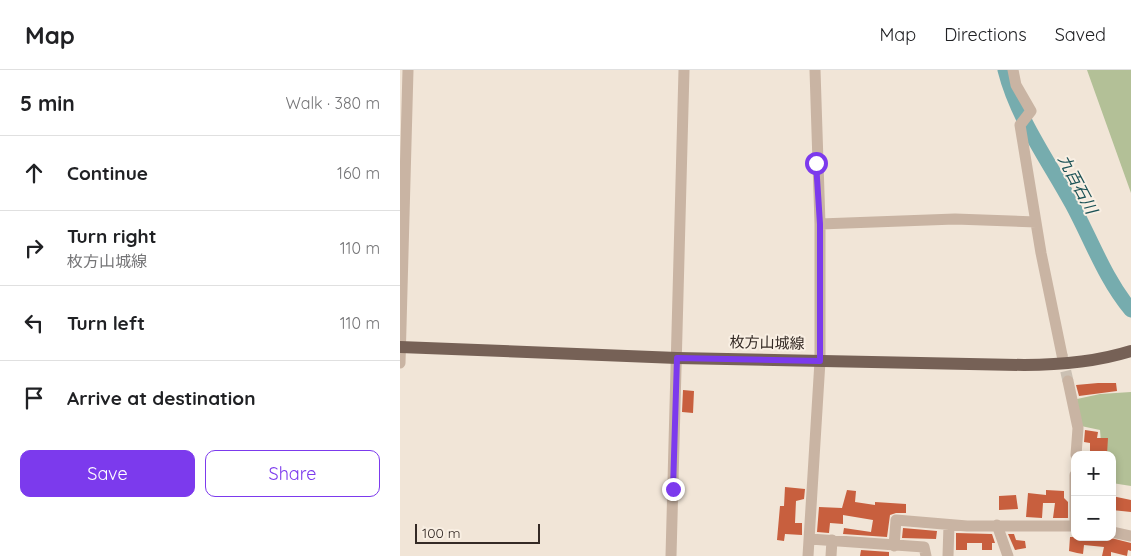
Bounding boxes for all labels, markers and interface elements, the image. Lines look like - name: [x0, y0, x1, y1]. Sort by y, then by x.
- text: Map: [25, 20, 75, 50]
- text: Map: [879, 23, 916, 46]
- text: Directions: [944, 23, 1027, 46]
- text: Saved: [1055, 23, 1106, 46]
- text: 5 min: [20, 90, 75, 116]
- text: Walk · 380 m: [285, 93, 380, 113]
- water label: 九百石川: [1054, 151, 1103, 219]
- route start: [805, 152, 828, 175]
- icon: ahead: [20, 159, 48, 187]
- text: Continue: [67, 161, 148, 185]
- text: 160 m: [337, 163, 380, 183]
- text: Turn right: [67, 224, 156, 248]
- icon: right: [20, 234, 48, 262]
- text: 110 m: [340, 238, 380, 258]
- text: 枚方山城線: [67, 251, 147, 271]
- icon: left: [20, 309, 48, 337]
- text: Turn left: [67, 311, 145, 335]
- text: 110 m: [340, 313, 380, 333]
- street label: 枚方山城線: [729, 332, 805, 353]
- icon: arrive: [20, 384, 48, 412]
- text: Arrive at destination: [67, 386, 256, 410]
- button: Save: [20, 450, 195, 497]
- button: Share: [205, 450, 380, 497]
- map controls: [1071, 451, 1116, 541]
- button: +: [1071, 451, 1116, 496]
- route end: [662, 478, 685, 501]
- button: −: [1071, 496, 1116, 541]
- scale bar: [415, 521, 540, 544]
- text: 100 m: [422, 524, 460, 542]

